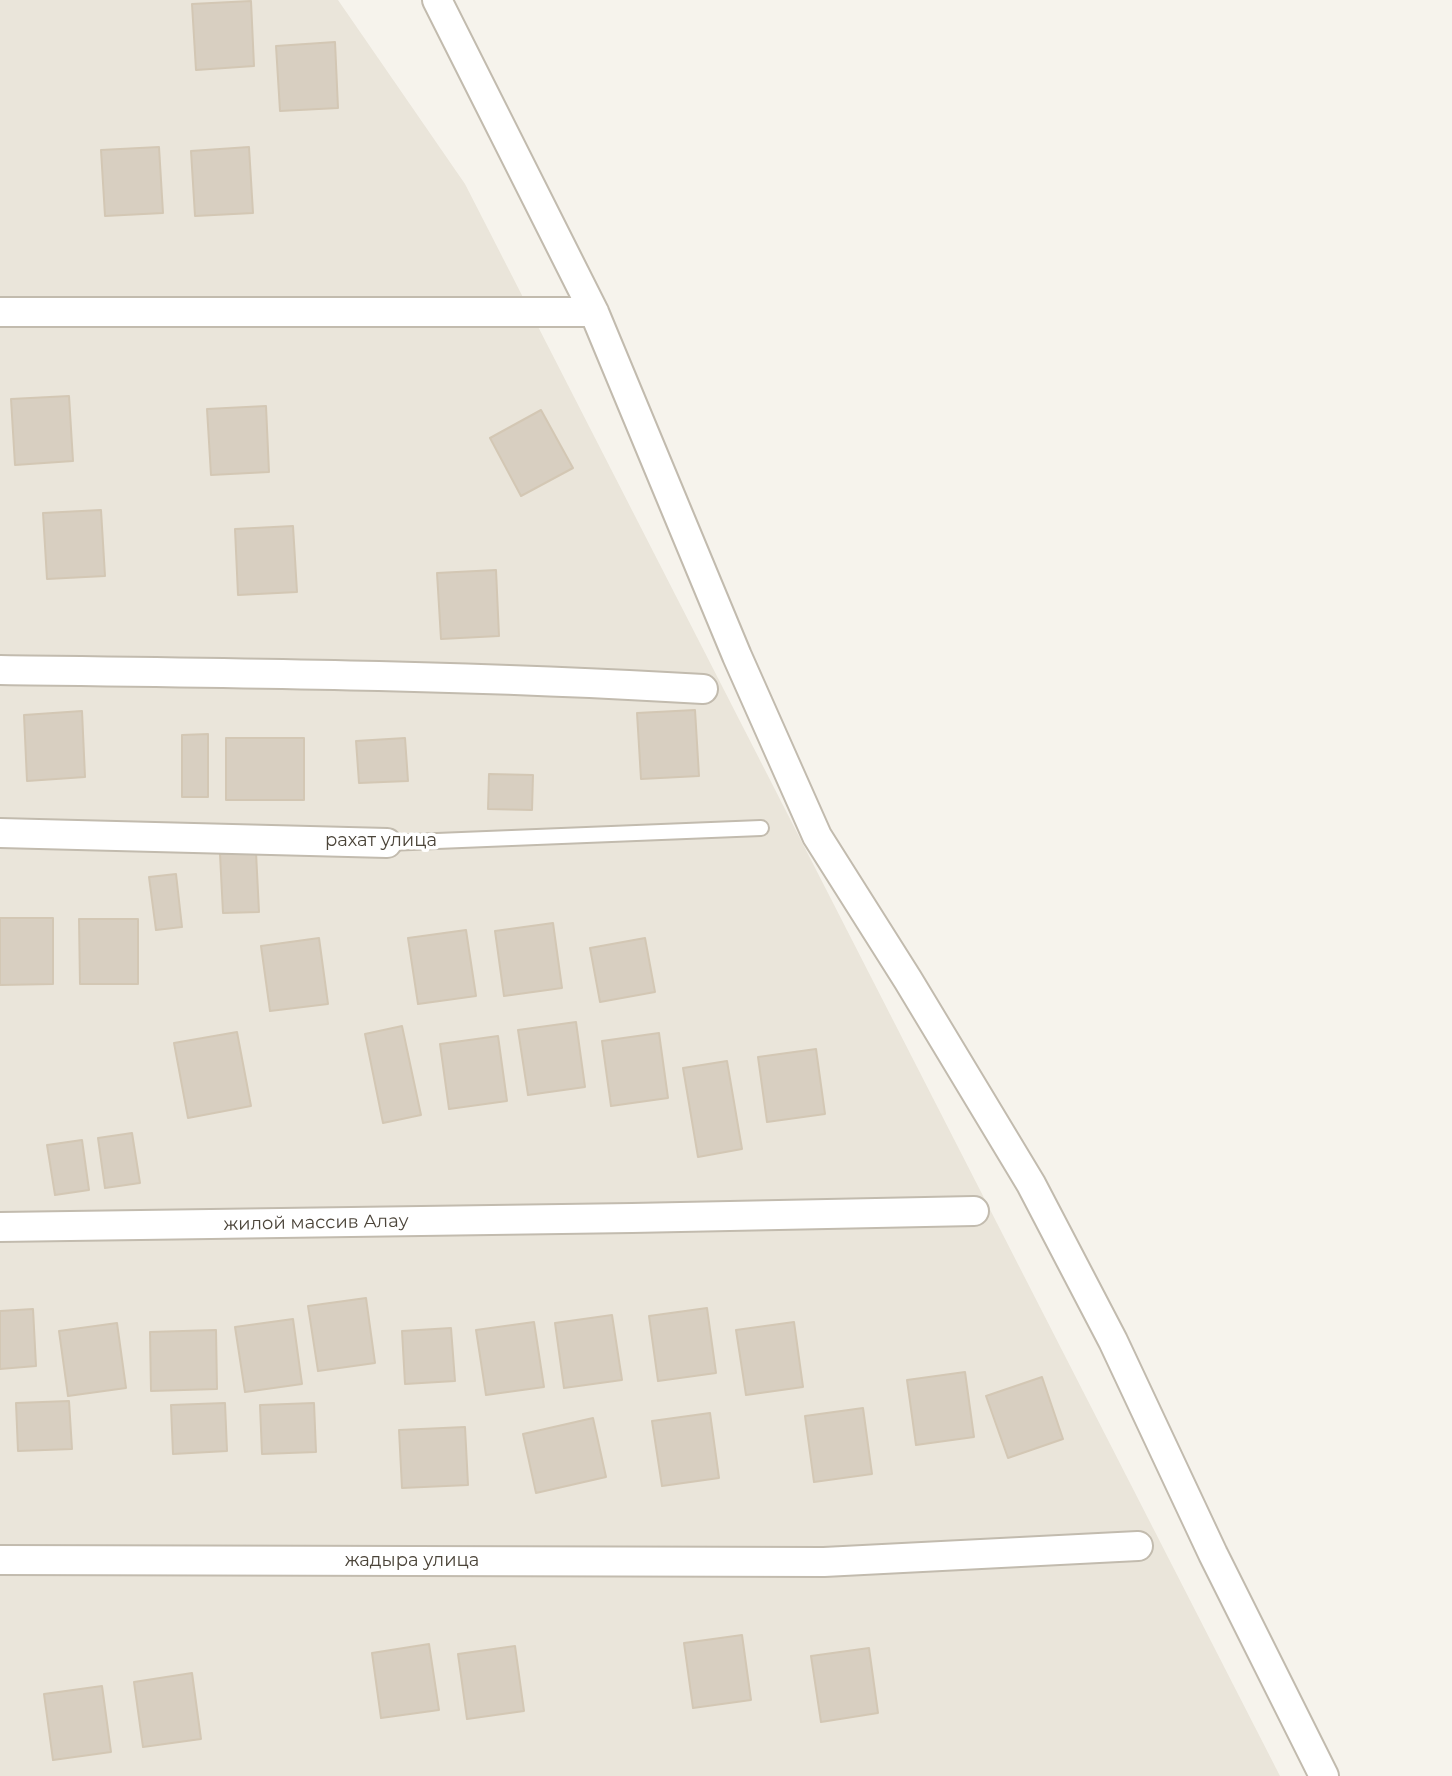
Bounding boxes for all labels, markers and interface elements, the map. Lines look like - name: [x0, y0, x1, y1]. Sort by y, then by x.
- street label: рахат улица: [325, 830, 437, 852]
- street label: жилой массив Алау: [223, 1211, 409, 1235]
- street label: жадыра улица: [345, 1550, 479, 1572]

